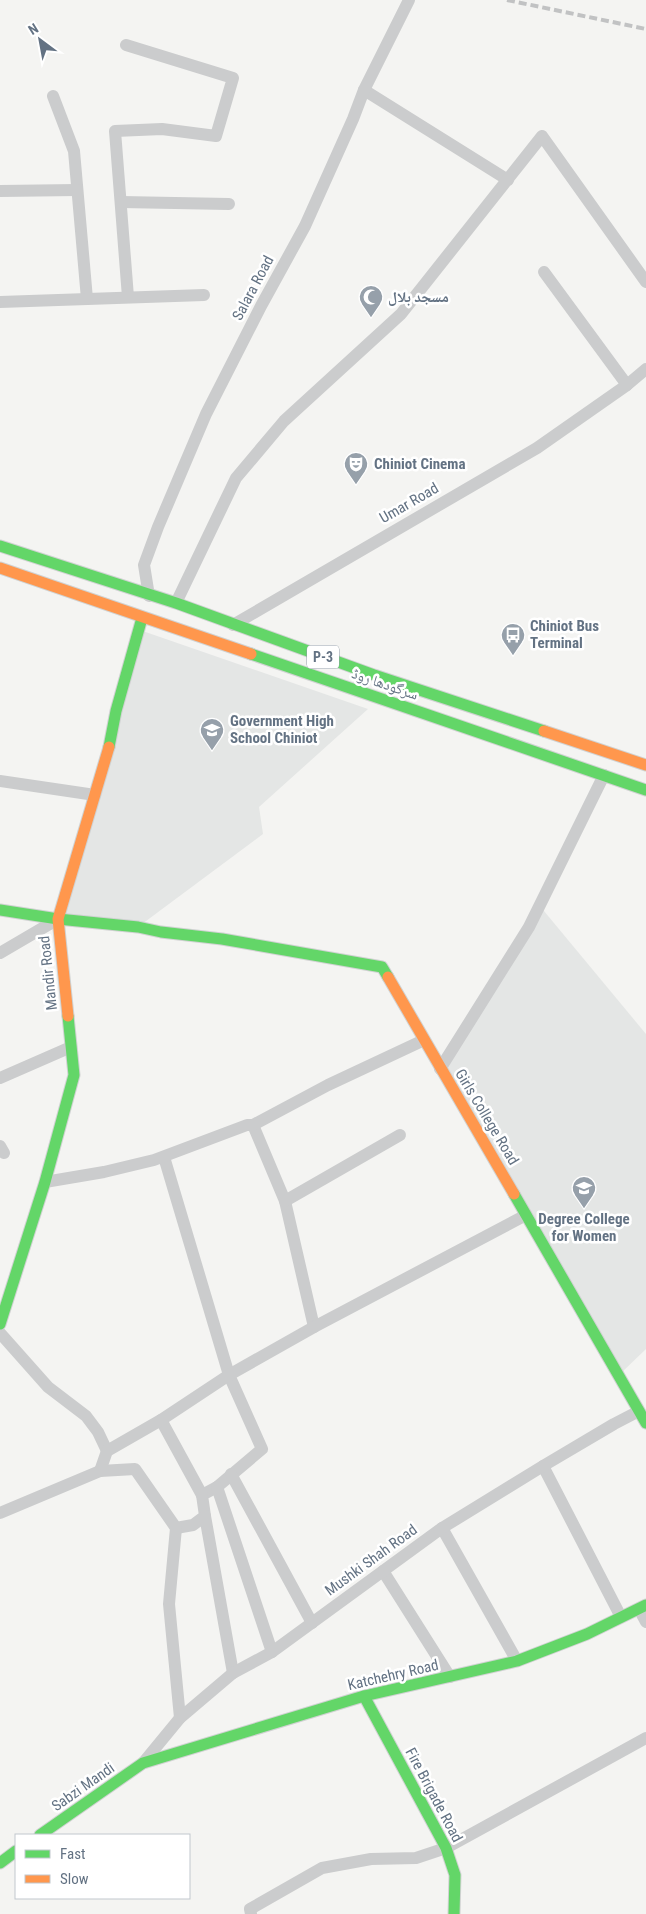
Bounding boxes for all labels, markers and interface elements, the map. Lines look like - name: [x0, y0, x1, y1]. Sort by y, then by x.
- north arrow: [15, 15, 65, 65]
- text: N: [25, 20, 41, 38]
- street label: Salara Road: [228, 253, 278, 323]
- mosque icon: مسجد بلال: [358, 284, 384, 318]
- place label: مسجد بلال: [388, 288, 449, 306]
- theatre icon: Chiniot Cinema: [343, 451, 369, 485]
- place label: Chiniot Cinema: [374, 455, 465, 473]
- street label: Umar Road: [376, 479, 442, 527]
- place label: Chiniot Bus Terminal: [530, 617, 599, 652]
- bus stop icon: Chiniot Bus Terminal: [500, 622, 526, 656]
- road number: P-3: [307, 646, 339, 669]
- street label: سرگودھا روڈ: [349, 664, 421, 704]
- place label: Government High School Chiniot: [230, 712, 334, 747]
- school or university icon: Government High School Chiniot: [199, 717, 225, 751]
- street label: Mandir Road: [35, 935, 61, 1011]
- street label: Girls College Road: [451, 1066, 523, 1168]
- school or university icon: Degree College for Women: [571, 1175, 597, 1209]
- place label: Degree College for Women: [538, 1210, 630, 1245]
- street label: Mushki Shah Road: [321, 1521, 421, 1599]
- street label: Katchehry Road: [346, 1656, 440, 1694]
- street label: Fire Brigade Road: [402, 1745, 466, 1845]
- street label: Sabzi Mandi: [48, 1759, 118, 1815]
- legend: [15, 1834, 190, 1899]
- text: Fast: [60, 1845, 85, 1863]
- text: Slow: [60, 1870, 89, 1888]

